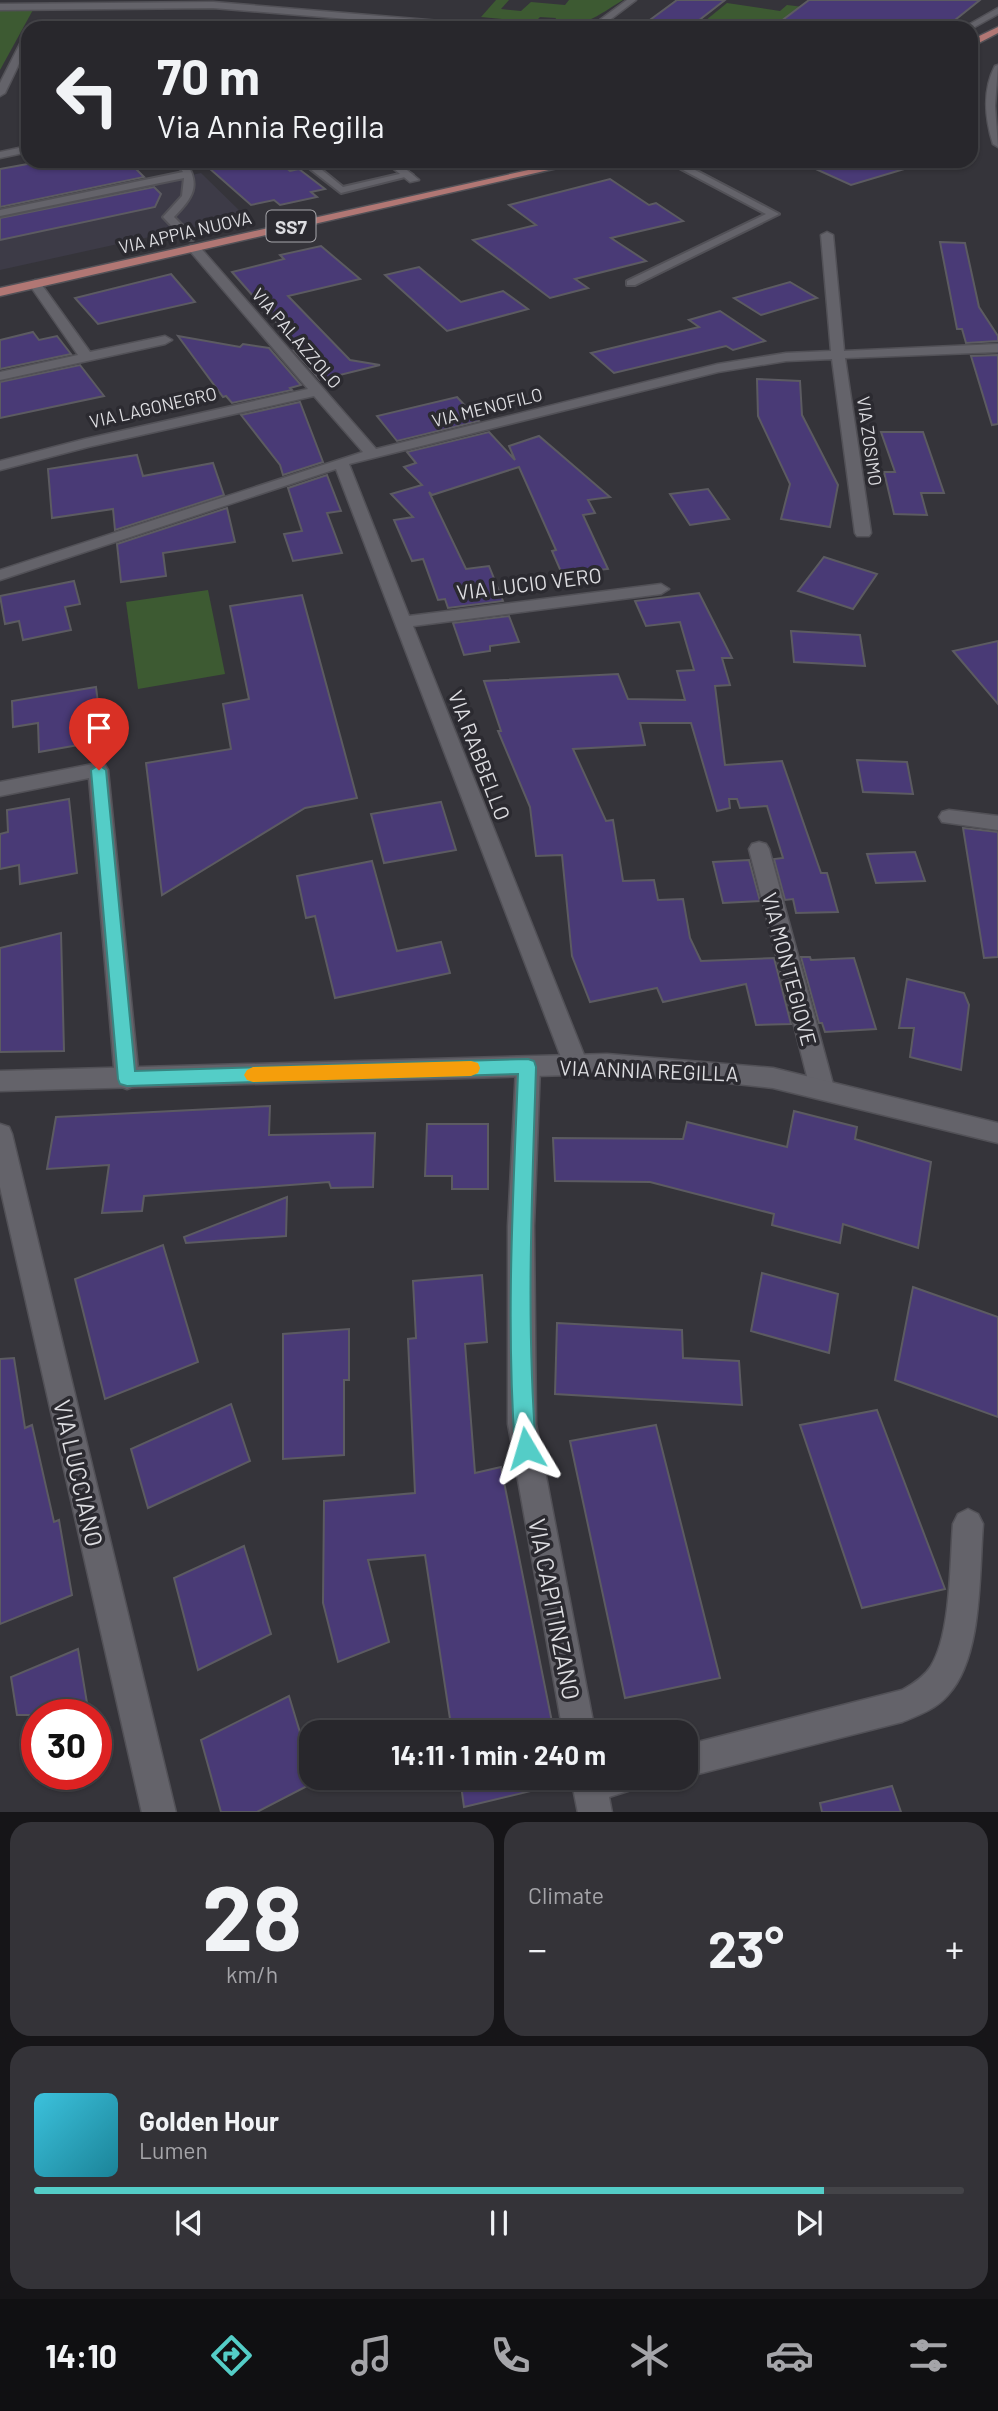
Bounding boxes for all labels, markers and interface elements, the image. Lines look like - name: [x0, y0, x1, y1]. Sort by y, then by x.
- text: 70 m: [157, 46, 260, 105]
- icon: left: [42, 49, 133, 140]
- text: Via Annia Regilla: [157, 106, 385, 144]
- street label: VIA APPIA NUOVA: [116, 206, 254, 258]
- road number: SS7: [266, 210, 316, 242]
- street label: VIA PALAZZOLO: [248, 283, 346, 393]
- street label: VIA LAGONEGRO: [87, 382, 219, 432]
- street label: VIA MENOFILO: [429, 383, 545, 431]
- street label: VIA ZOSIMO: [853, 395, 887, 487]
- street label: VIA LUCIO VERO: [455, 562, 603, 604]
- street label: VIA RABBELLO: [444, 687, 516, 823]
- pin: [69, 698, 129, 770]
- icon: arrive: [80, 709, 118, 747]
- street label: VIA MONTEGIOVE: [758, 890, 822, 1048]
- street label: VIA ANNIA REGILLA: [559, 1054, 739, 1086]
- street label: VIA LUCCIANO: [48, 1397, 110, 1549]
- position arrow: [489, 1411, 563, 1485]
- street label: VIA CAPITINZANO: [523, 1516, 587, 1702]
- speed limit sign: 30: [21, 1699, 112, 1790]
- text: 14:11 · 1 min · 240 m: [391, 1739, 606, 1770]
- text: 28: [202, 1860, 302, 1969]
- text: Climate: [528, 1881, 604, 1909]
- text: 23°: [708, 1916, 784, 1978]
- text: −: [528, 1925, 547, 1971]
- text: +: [945, 1925, 964, 1971]
- text: km/h: [226, 1960, 278, 1988]
- text: Golden Hour: [139, 2105, 279, 2136]
- text: Lumen: [139, 2136, 208, 2164]
- icon: previous: [170, 2204, 208, 2242]
- icon: pause: [480, 2204, 518, 2242]
- icon: next: [790, 2204, 828, 2242]
- icon: directions: [207, 2331, 256, 2380]
- icon: music: [347, 2331, 396, 2380]
- icon: phone: [486, 2331, 535, 2380]
- icon: climate: [625, 2331, 674, 2380]
- icon: car: [765, 2331, 814, 2380]
- icon: filters: [904, 2331, 953, 2380]
- text: 14:10: [45, 2336, 117, 2374]

